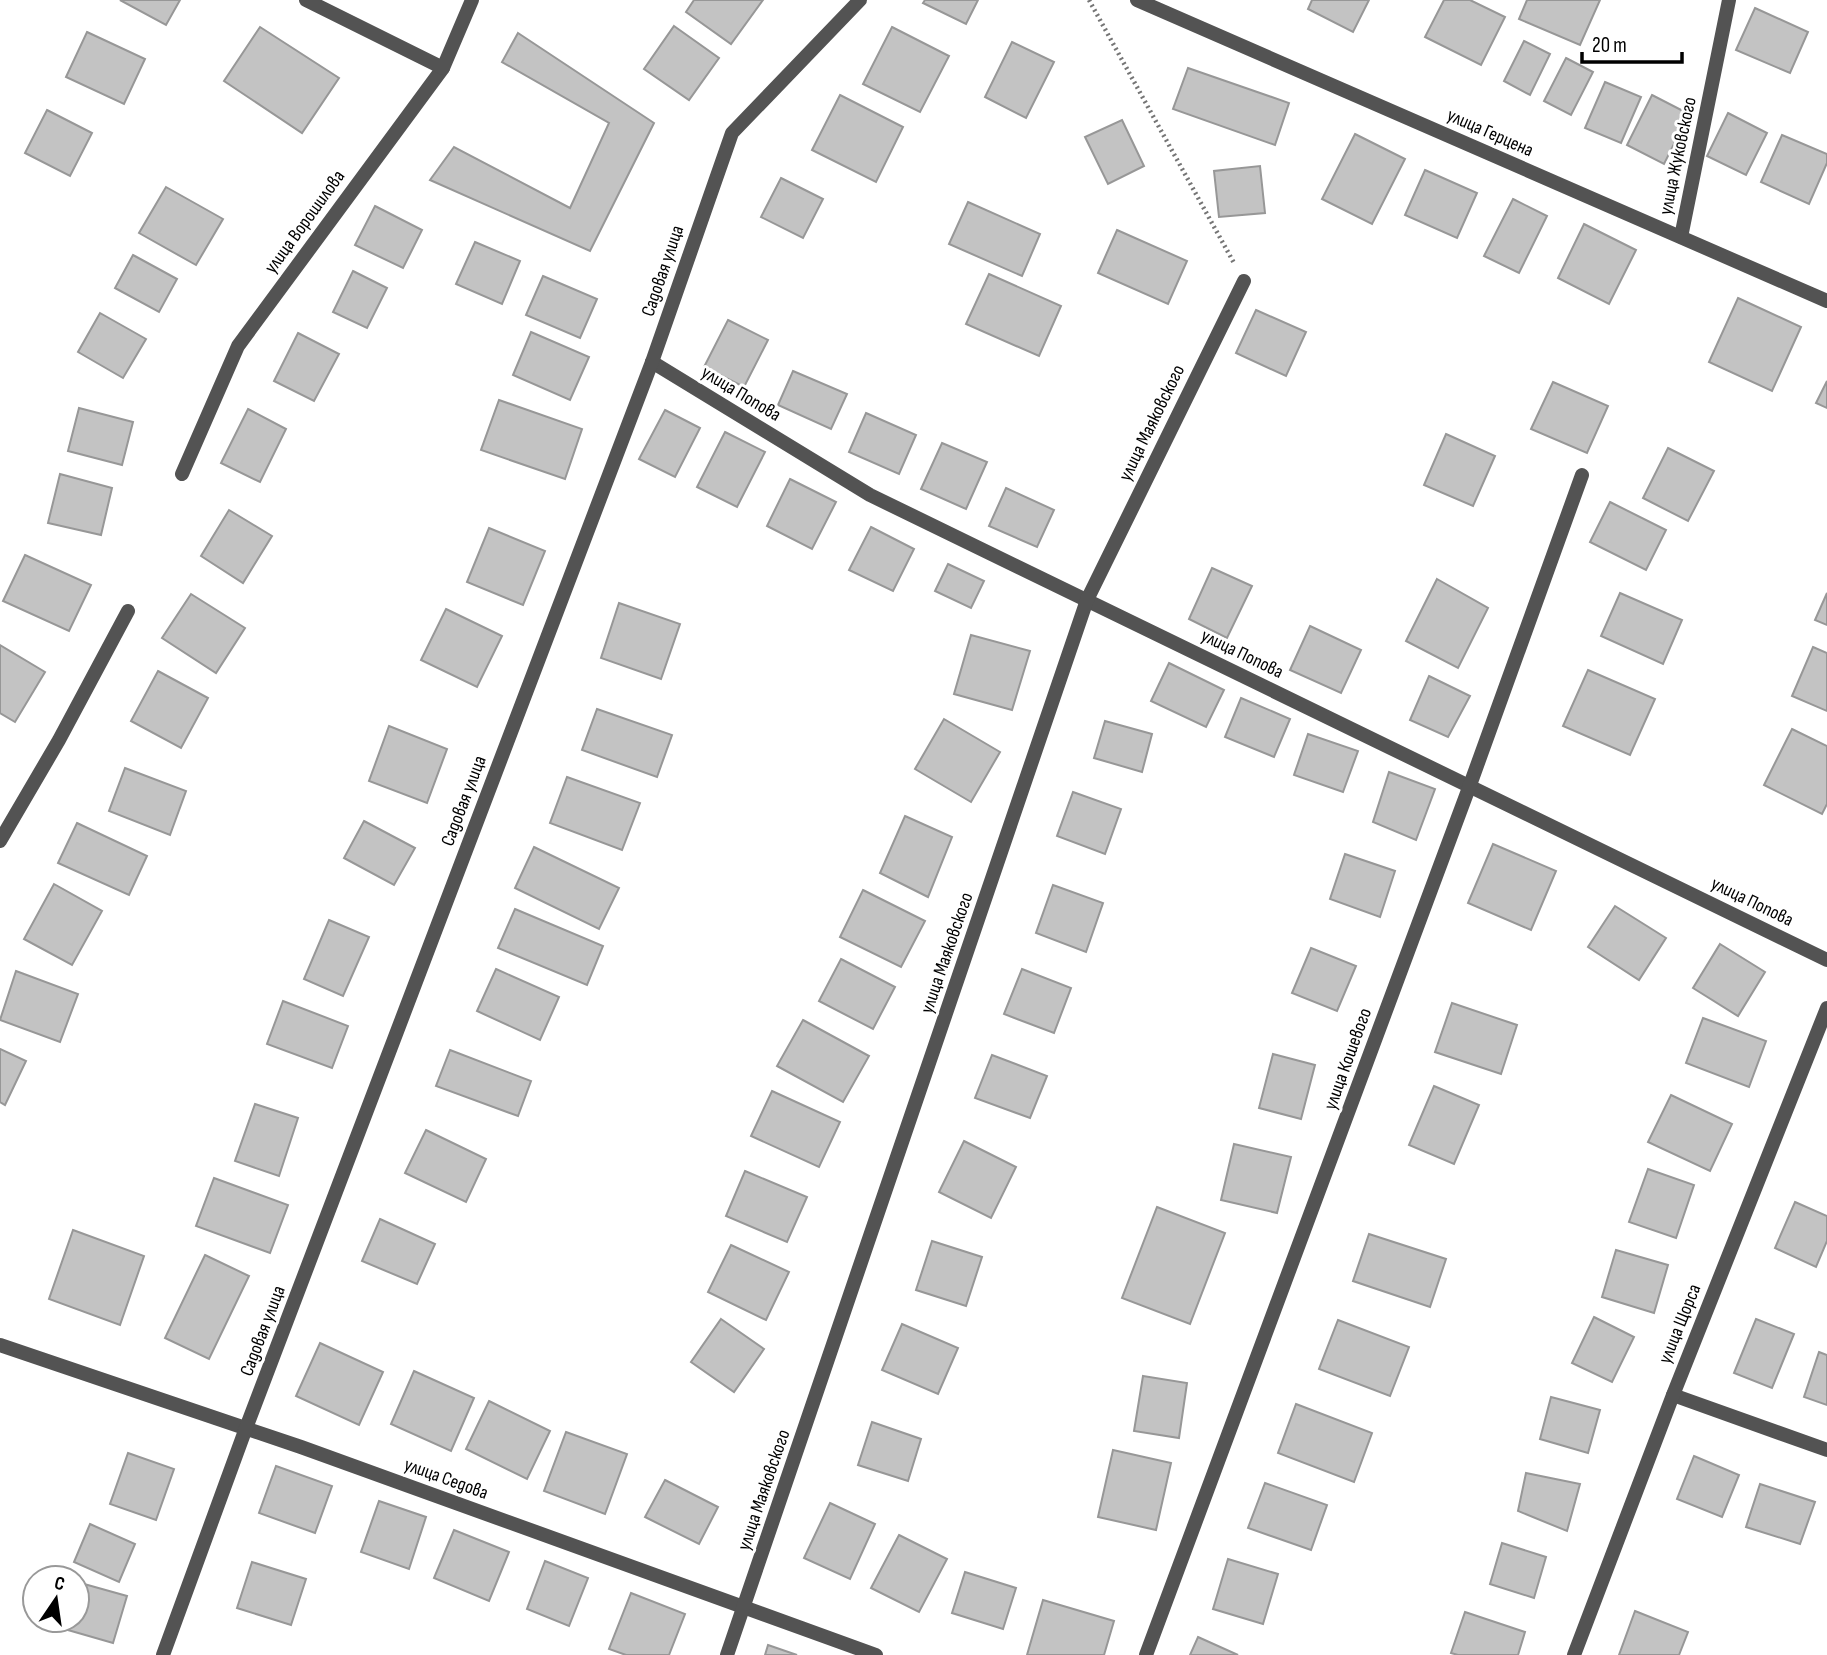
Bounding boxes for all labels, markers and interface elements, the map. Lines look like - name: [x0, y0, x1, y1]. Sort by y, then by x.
- scale bar: [1582, 21, 1682, 65]
- text: 20 m: [1592, 33, 1627, 58]
- street label: улица Жуковского: [1654, 95, 1702, 217]
- street label: улица Герцена: [1443, 104, 1537, 162]
- street label: улица Ворошилова: [260, 166, 350, 278]
- street label: Садовая улица: [637, 222, 689, 320]
- street label: улица Попова: [697, 361, 785, 427]
- street label: улица Маяковского: [1114, 361, 1190, 485]
- street label: улица Попова: [1197, 624, 1287, 684]
- street label: Садовая улица: [436, 753, 492, 849]
- street label: улица Попова: [1707, 872, 1797, 932]
- street label: улица Маяковского: [916, 890, 978, 1016]
- street label: улица Кошевого: [1319, 1005, 1377, 1113]
- street label: улица Щорса: [1654, 1281, 1706, 1367]
- street label: Садовая улица: [235, 1283, 291, 1379]
- street label: улица Маяковского: [733, 1427, 795, 1553]
- street label: улица Седова: [401, 1453, 491, 1505]
- north arrow: [21, 1564, 91, 1634]
- text: С: [52, 1572, 67, 1596]

